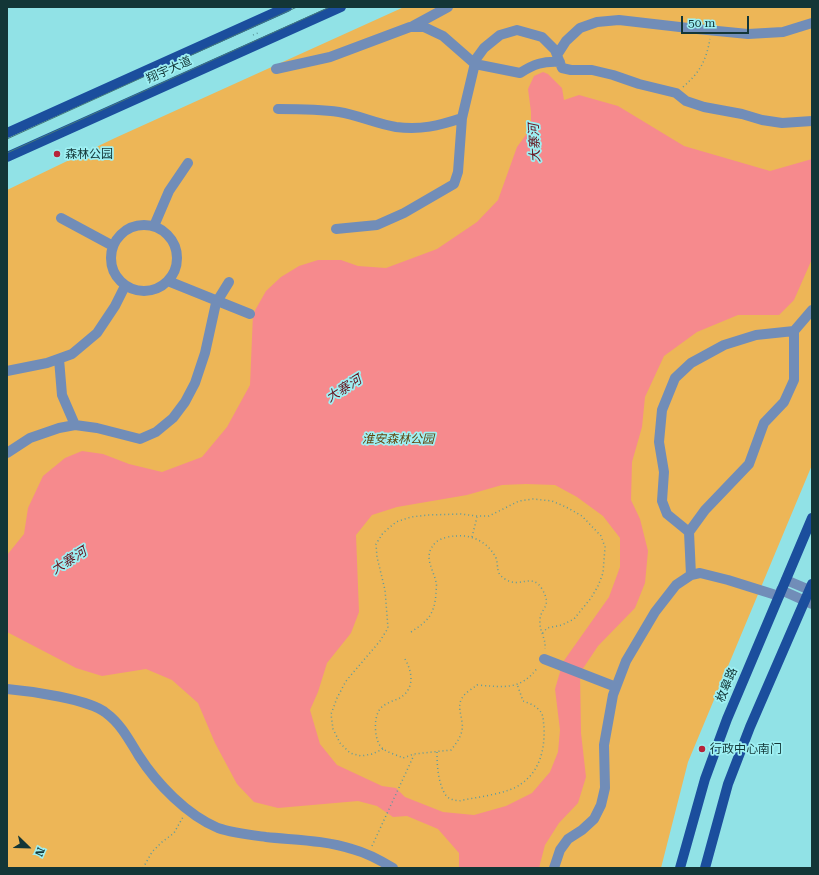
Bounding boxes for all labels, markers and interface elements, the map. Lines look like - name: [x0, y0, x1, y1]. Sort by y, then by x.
- scale bar: [683, 8, 751, 34]
- text: 50 m: [688, 16, 715, 30]
- street label: 翔宇大道: [144, 54, 194, 86]
- water label: 大寨河: [526, 123, 544, 163]
- place label: 森林公园: [65, 147, 113, 161]
- marker: 森林公园: [52, 149, 62, 159]
- water label: 大寨河: [323, 372, 365, 406]
- park label: 淮安森林公园: [362, 432, 434, 446]
- water label: 大寨河: [48, 544, 90, 578]
- street label: 枚皋路: [713, 666, 741, 704]
- place label: 行政中心南门: [710, 742, 782, 756]
- marker: 行政中心南门: [697, 744, 707, 754]
- north arrow: [8, 827, 48, 867]
- text: N: [32, 845, 47, 858]

